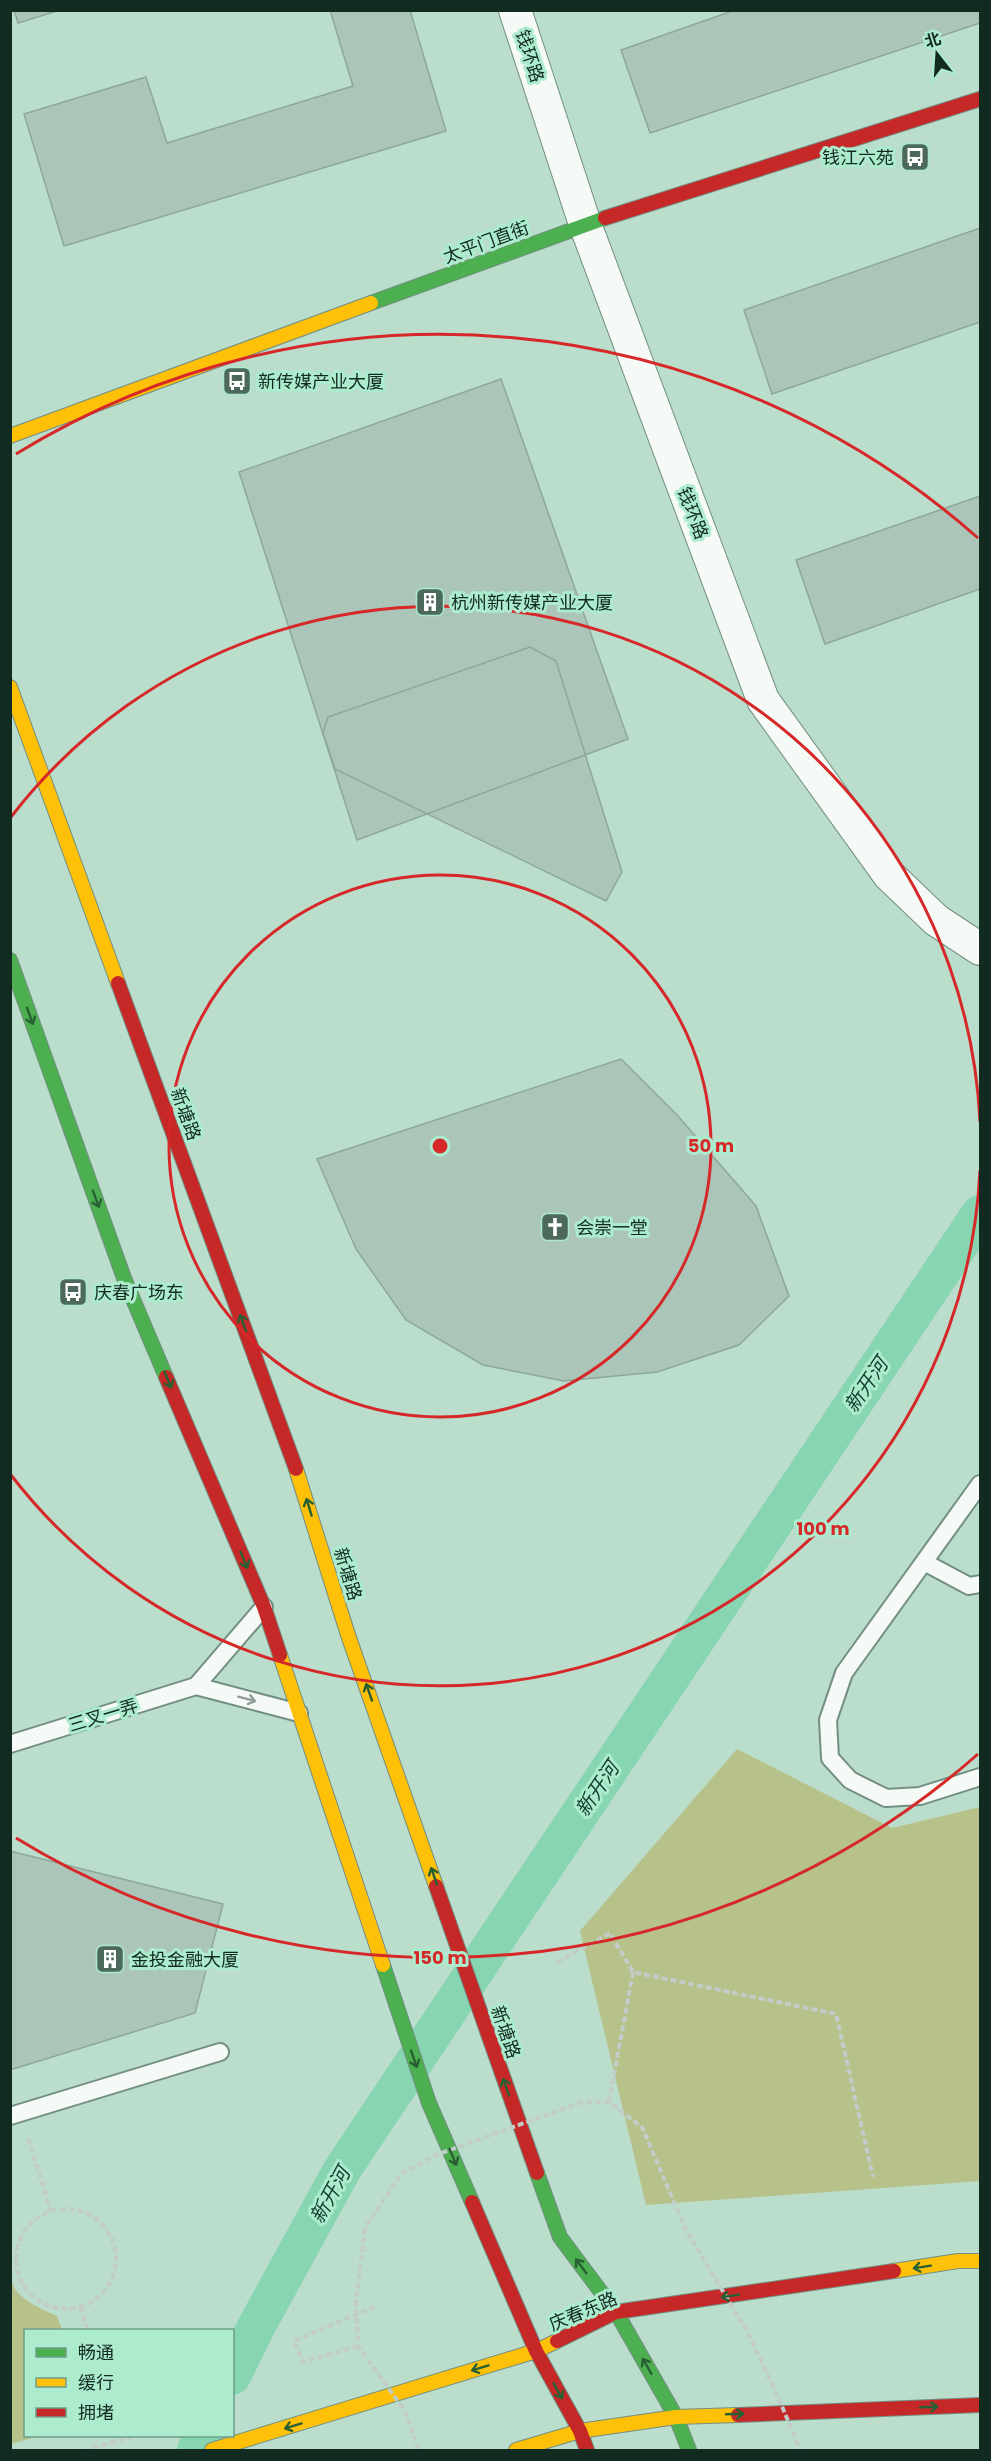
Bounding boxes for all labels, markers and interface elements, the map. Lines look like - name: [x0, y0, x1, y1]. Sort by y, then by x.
- north arrow: [907, 24, 967, 84]
- street label: 钱环路: [510, 26, 550, 86]
- text: 北: [922, 27, 944, 53]
- bus stop icon: 钱江六苑: [899, 141, 931, 173]
- place label: 钱江六苑: [822, 145, 894, 170]
- street label: 太平门直街: [439, 215, 533, 269]
- bus stop icon: 新传媒产业大厦: [221, 365, 253, 397]
- place label: 新传媒产业大厦: [258, 369, 384, 394]
- street label: 钱环路: [672, 483, 714, 543]
- building icon: 杭州新传媒产业大厦: [414, 586, 446, 618]
- place label: 杭州新传媒产业大厦: [451, 590, 613, 615]
- one-way arrow: [26, 1006, 37, 1024]
- street label: 新塘路: [165, 1084, 207, 1144]
- text: 50 m: [688, 1133, 734, 1158]
- centre of rings: [430, 1136, 450, 1156]
- one-way arrow: [91, 1189, 102, 1208]
- church icon: 会崇一堂: [539, 1211, 571, 1243]
- place label: 会崇一堂: [576, 1215, 648, 1240]
- bus stop icon: 庆春广场东: [57, 1276, 89, 1308]
- place label: 庆春广场东: [94, 1280, 184, 1305]
- one-way arrow: [237, 1314, 248, 1333]
- water label: 新开河: [838, 1349, 897, 1418]
- one-way arrow: [162, 1371, 174, 1389]
- one-way arrow: [303, 1498, 314, 1517]
- text: 100 m: [796, 1516, 850, 1541]
- street label: 新塘路: [328, 1545, 368, 1603]
- one-way arrow: [239, 1551, 250, 1569]
- one-way arrow: [362, 1683, 373, 1702]
- street label: 三叉一弄: [65, 1693, 141, 1737]
- one-way arrow: [237, 1694, 256, 1706]
- water label: 新开河: [569, 1753, 628, 1822]
- one-way arrow: [427, 1867, 438, 1886]
- building icon: 金投金融大厦: [94, 1943, 126, 1975]
- text: 150 m: [413, 1945, 467, 1970]
- place label: 金投金融大厦: [131, 1947, 239, 1972]
- street label: 新塘路: [485, 2002, 527, 2062]
- one-way arrow: [409, 2049, 420, 2068]
- one-way arrow: [500, 2078, 511, 2097]
- one-way arrow: [447, 2148, 459, 2166]
- water label: 新开河: [303, 2158, 359, 2228]
- one-way arrow: [575, 2258, 588, 2274]
- one-way arrow: [913, 2261, 933, 2272]
- street label: 庆春东路: [545, 2285, 621, 2337]
- one-way arrow: [720, 2290, 740, 2301]
- legend: [24, 2329, 234, 2437]
- text: 畅通: [78, 2340, 114, 2365]
- one-way arrow: [641, 2358, 653, 2375]
- one-way arrow: [471, 2363, 490, 2374]
- text: 缓行: [78, 2370, 114, 2395]
- one-way arrow: [552, 2382, 564, 2399]
- text: 拥堵: [78, 2400, 114, 2425]
- one-way arrow: [919, 2402, 939, 2413]
- one-way arrow: [724, 2409, 744, 2420]
- one-way arrow: [284, 2421, 303, 2432]

